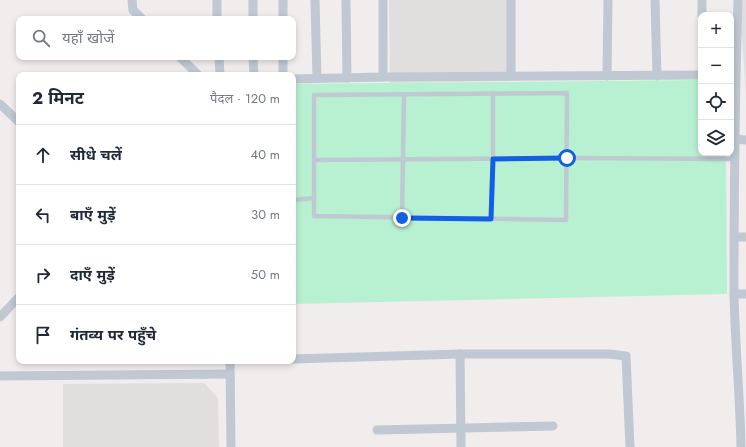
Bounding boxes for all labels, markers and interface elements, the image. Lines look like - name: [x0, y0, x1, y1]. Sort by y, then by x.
- map controls: [698, 12, 734, 156]
- button: +: [698, 12, 734, 48]
- search box: [16, 16, 296, 60]
- icon: search: [30, 27, 52, 49]
- text: यहाँ खोजें: [62, 27, 114, 49]
- button: −: [698, 48, 734, 84]
- button: locate: [698, 84, 734, 120]
- text: 2 मिनट: [32, 86, 84, 110]
- text: पैदल · 120 m: [210, 89, 280, 108]
- button: layers: [698, 120, 734, 156]
- icon: ahead: [32, 144, 54, 166]
- text: सीधे चलें: [70, 144, 122, 166]
- text: 40 m: [251, 145, 280, 164]
- route start: [558, 149, 576, 167]
- icon: left: [32, 204, 54, 226]
- text: बाएँ मुड़ें: [70, 204, 116, 226]
- text: 30 m: [251, 205, 280, 224]
- route end: [393, 209, 411, 227]
- icon: right: [32, 264, 54, 286]
- text: दाएँ मुड़ें: [70, 264, 115, 286]
- text: 50 m: [251, 265, 280, 284]
- icon: arrive: [32, 324, 54, 346]
- text: गंतव्य पर पहुँचे: [70, 324, 156, 346]

